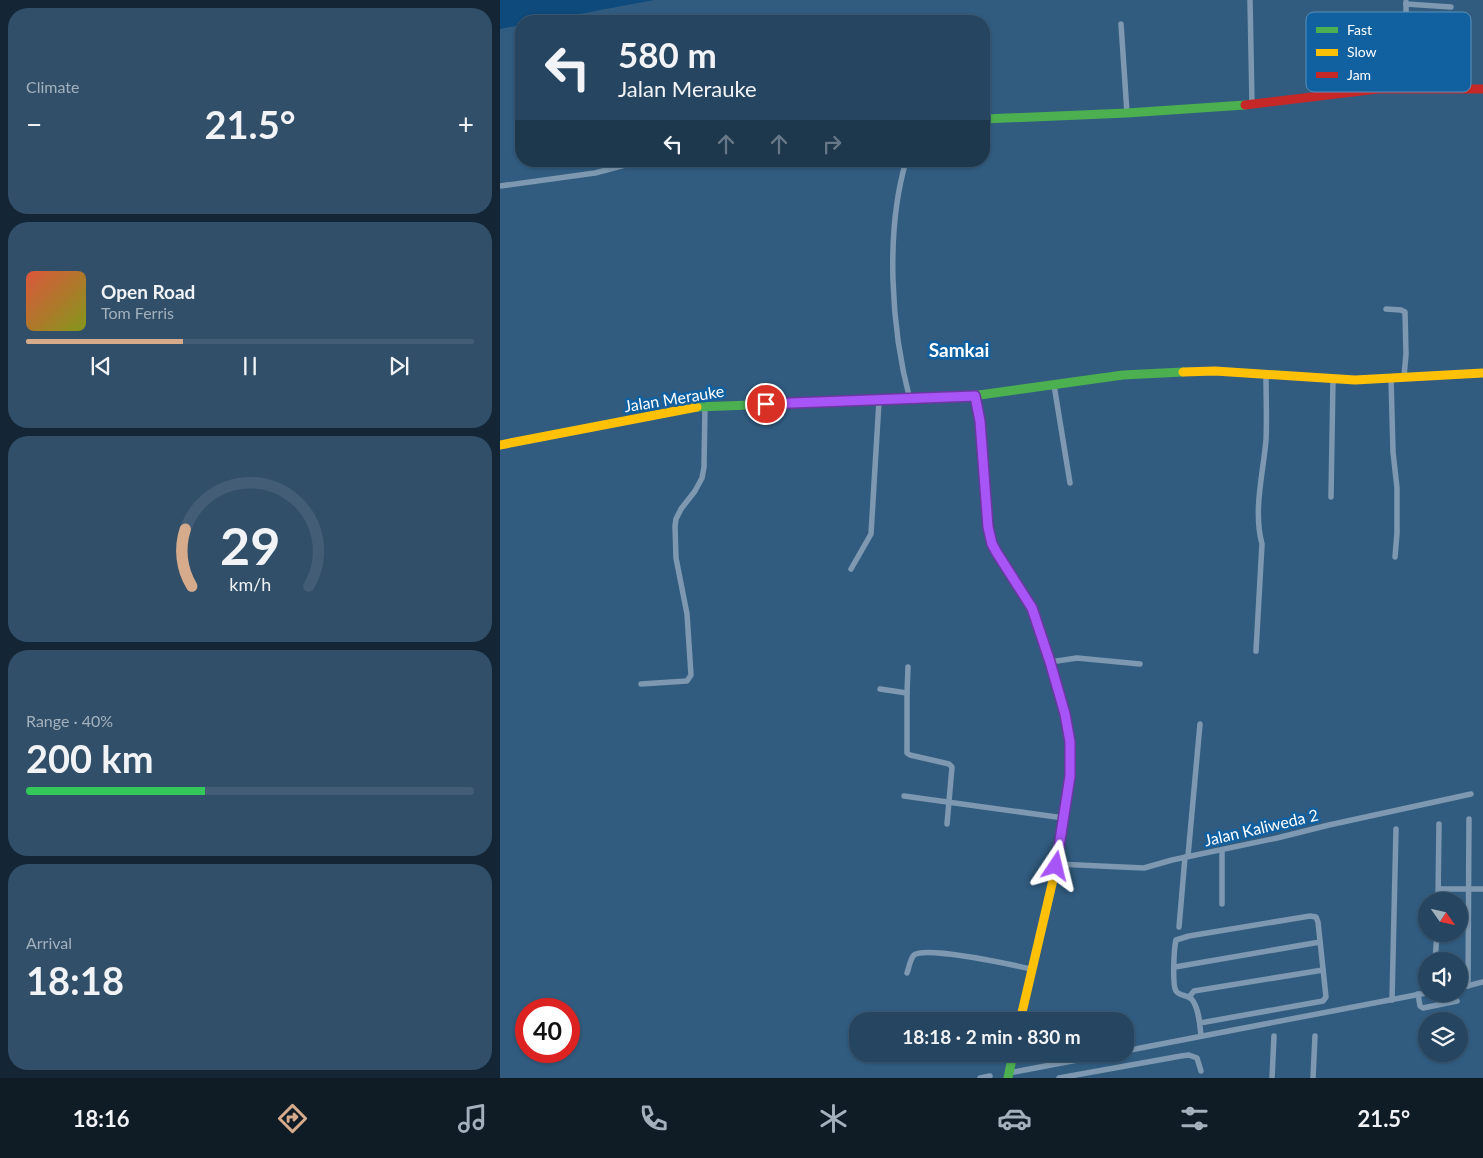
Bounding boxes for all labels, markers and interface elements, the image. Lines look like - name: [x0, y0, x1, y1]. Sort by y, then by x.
- legend: [1306, 12, 1471, 92]
- text: Fast: [1347, 21, 1372, 38]
- text: 580 m: [618, 33, 717, 75]
- icon: left: [535, 35, 600, 100]
- text: Slow: [1347, 43, 1377, 60]
- text: Jam: [1347, 66, 1371, 83]
- text: Jalan Merauke: [618, 75, 757, 102]
- text: Climate: [26, 77, 79, 96]
- text: 21.5°: [205, 101, 295, 147]
- text: −: [26, 107, 42, 141]
- text: +: [458, 107, 474, 141]
- icon: left: [659, 130, 687, 158]
- icon: ahead: [712, 130, 740, 158]
- icon: ahead: [765, 130, 793, 158]
- icon: right: [818, 130, 846, 158]
- text: Open Road: [101, 280, 195, 303]
- text: Tom Ferris: [101, 303, 174, 322]
- district label: Samkai: [929, 338, 989, 361]
- icon: previous: [87, 352, 115, 380]
- icon: pause: [236, 352, 264, 380]
- icon: next: [385, 352, 413, 380]
- street label: Jalan Merauke: [623, 381, 725, 415]
- pin: [745, 383, 787, 425]
- icon: arrive: [752, 390, 780, 418]
- text: 29: [220, 514, 280, 576]
- text: km/h: [229, 573, 271, 595]
- text: Range · 40%: [26, 711, 113, 730]
- text: 200 km: [26, 735, 154, 781]
- street label: Jalan Kaliweda 2: [1202, 805, 1320, 849]
- position arrow: [1029, 839, 1081, 891]
- north arrow: [1418, 892, 1468, 942]
- map controls: [1418, 892, 1468, 1062]
- text: Arrival: [26, 933, 72, 952]
- button: sound: [1418, 952, 1468, 1002]
- text: 18:18: [26, 957, 124, 1003]
- speed limit sign: 40: [515, 998, 580, 1063]
- button: layers: [1418, 1012, 1468, 1062]
- text: 18:18 · 2 min · 830 m: [902, 1025, 1081, 1048]
- icon: directions: [275, 1101, 310, 1136]
- icon: music: [455, 1101, 490, 1136]
- icon: phone: [636, 1101, 671, 1136]
- icon: climate: [816, 1101, 851, 1136]
- icon: car: [997, 1101, 1032, 1136]
- icon: filters: [1177, 1101, 1212, 1136]
- text: 18:16: [73, 1105, 129, 1132]
- text: 21.5°: [1358, 1105, 1410, 1132]

